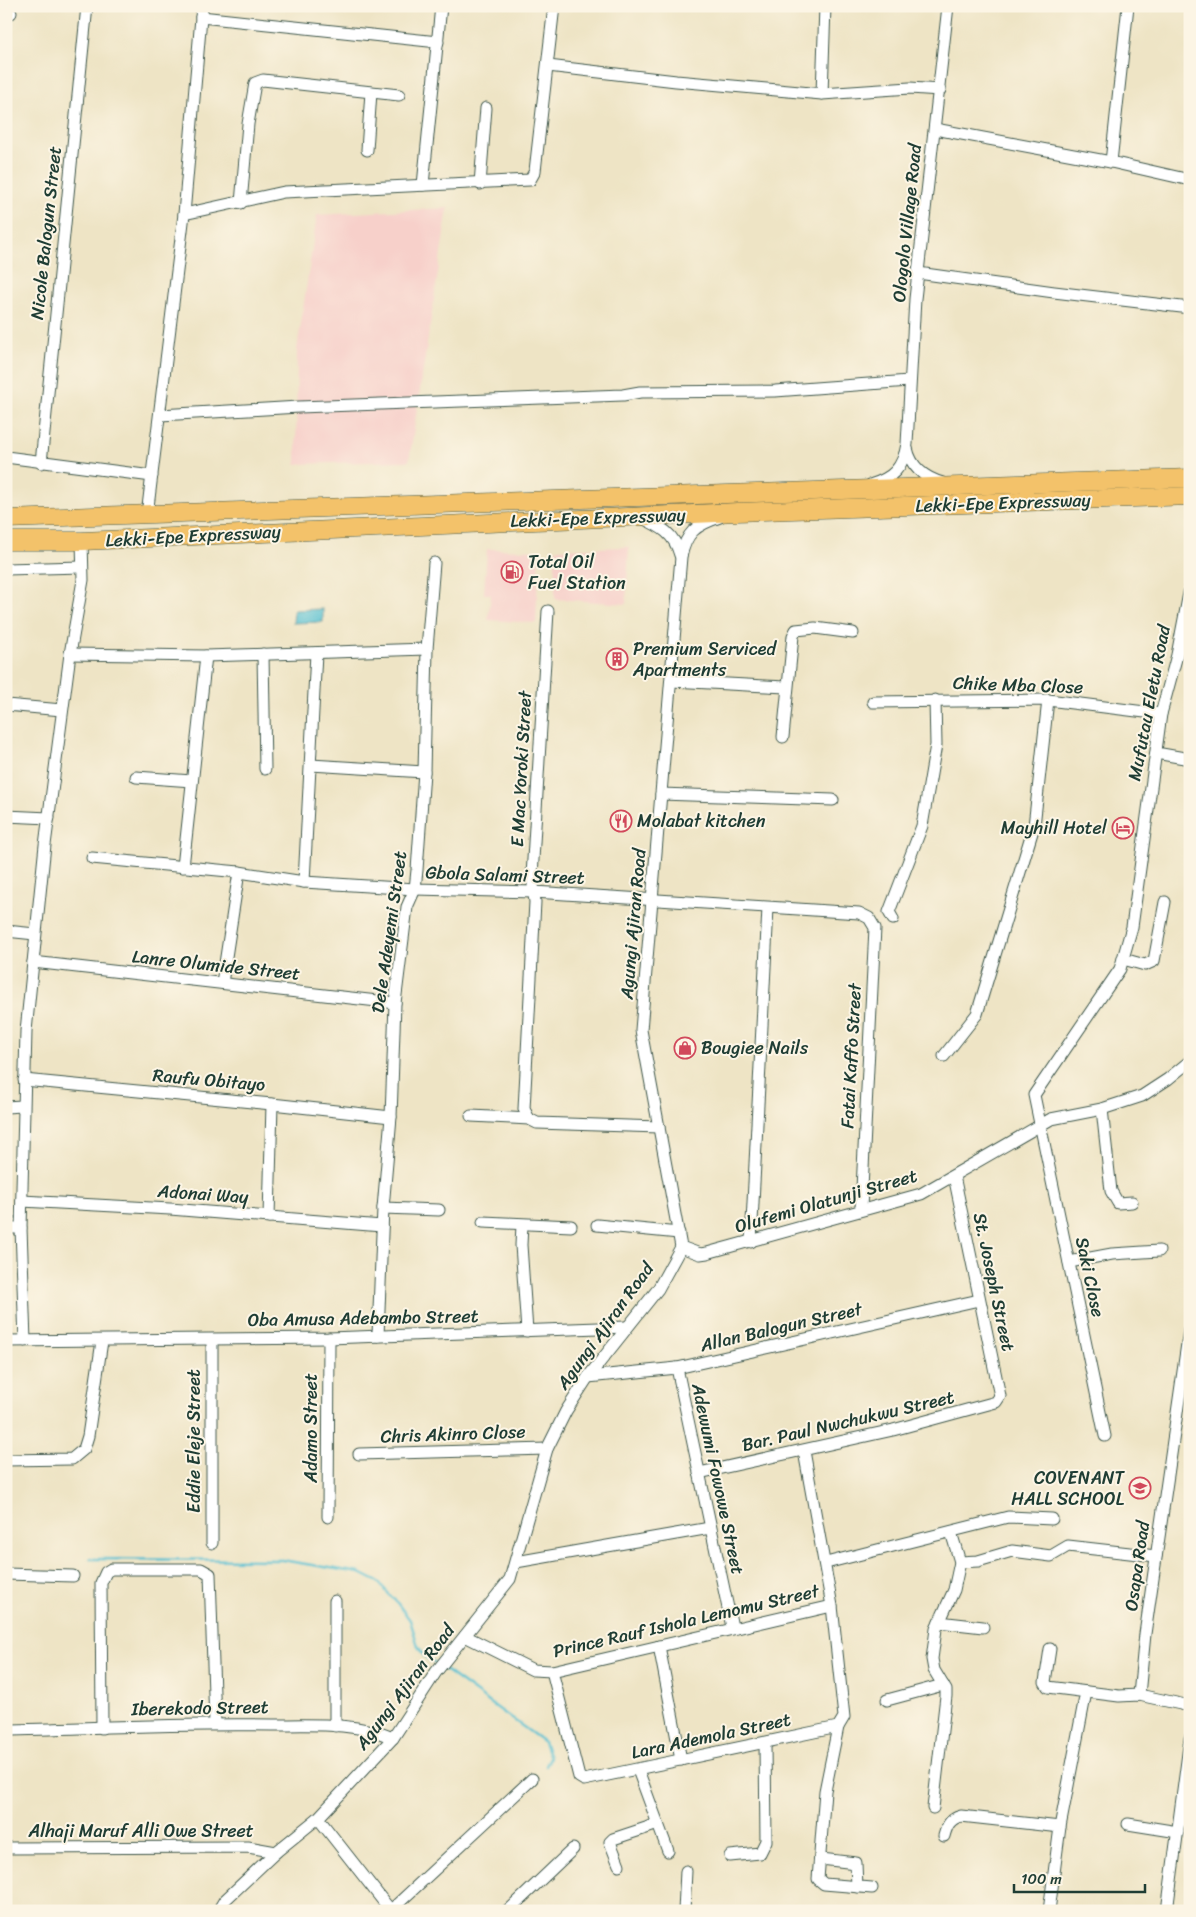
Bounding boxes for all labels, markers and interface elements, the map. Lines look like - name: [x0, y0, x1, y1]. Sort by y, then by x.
- street label: Ologolo Village Road: [883, 141, 931, 304]
- street label: Nicole Balogun Street: [21, 145, 71, 321]
- street label: Lekki-Epe Expressway: [915, 484, 1092, 522]
- street label: Lekki-Epe Expressway: [510, 499, 687, 537]
- street label: Lekki-Epe Expressway: [105, 515, 282, 557]
- place label: Total Oil Fuel Station: [528, 546, 626, 599]
- fuel station icon: Total Oil Fuel Station: [500, 560, 524, 584]
- street label: Mufutau Eletu Road: [1118, 621, 1180, 784]
- place label: Premium Serviced Apartments: [632, 633, 777, 686]
- building icon: Premium Serviced Apartments: [605, 647, 629, 671]
- street label: Chike Mba Close: [952, 667, 1084, 703]
- street label: E Mac Yoroki Street: [501, 689, 541, 848]
- place label: Molabat kitchen: [637, 805, 766, 837]
- restaurant icon: Molabat kitchen: [609, 809, 633, 833]
- place label: Mayhill Hotel: [1001, 812, 1108, 844]
- hotel icon: Mayhill Hotel: [1111, 816, 1135, 840]
- street label: Agungi Ajiran Road: [610, 846, 656, 1002]
- street label: Dele Adeyemi Street: [362, 849, 416, 1015]
- street label: Gbola Salami Street: [425, 856, 585, 894]
- street label: Lanre Olumide Street: [130, 940, 302, 990]
- street label: Fatai Kaffo Street: [831, 982, 871, 1129]
- place label: Bougiee Nails: [701, 1032, 809, 1064]
- shop icon: Bougiee Nails: [673, 1036, 697, 1060]
- street label: Raufu Obitayo: [151, 1059, 267, 1101]
- street label: Olufemi Olatunji Street: [731, 1160, 921, 1242]
- street label: Adonai Way: [156, 1175, 250, 1213]
- street label: St. Joseph Street: [964, 1210, 1024, 1354]
- street label: Saki Close: [1066, 1234, 1114, 1320]
- street label: Agungi Ajiran Road: [547, 1254, 663, 1397]
- street label: Allan Balogun Street: [696, 1293, 866, 1361]
- street label: Oba Amusa Adebambo Street: [247, 1300, 479, 1336]
- street label: Eddie Eleje Street: [178, 1369, 210, 1513]
- street label: Adamo Street: [295, 1373, 327, 1484]
- street label: Adewumi Fowowe Street: [682, 1379, 754, 1578]
- street label: Bar. Paul Nwchukwu Street: [739, 1381, 958, 1461]
- street label: Chris Akinro Close: [380, 1415, 526, 1453]
- place label: COVENANT HALL SCHOOL: [1011, 1462, 1125, 1515]
- school or university icon: COVENANT HALL SCHOOL: [1128, 1476, 1152, 1500]
- street label: Osapa Road: [1115, 1517, 1159, 1613]
- street label: Prince Rauf Ishola Lemomu Street: [550, 1575, 823, 1667]
- street label: Agungi Ajiran Road: [346, 1616, 464, 1758]
- street label: Iberekodo Street: [130, 1691, 269, 1725]
- street label: Lara Ademola Street: [628, 1703, 794, 1769]
- street label: Alhaji Maruf Alli Owe Street: [27, 1815, 254, 1847]
- scale bar: [1014, 1862, 1145, 1894]
- text: 100 m: [1021, 1866, 1062, 1892]

